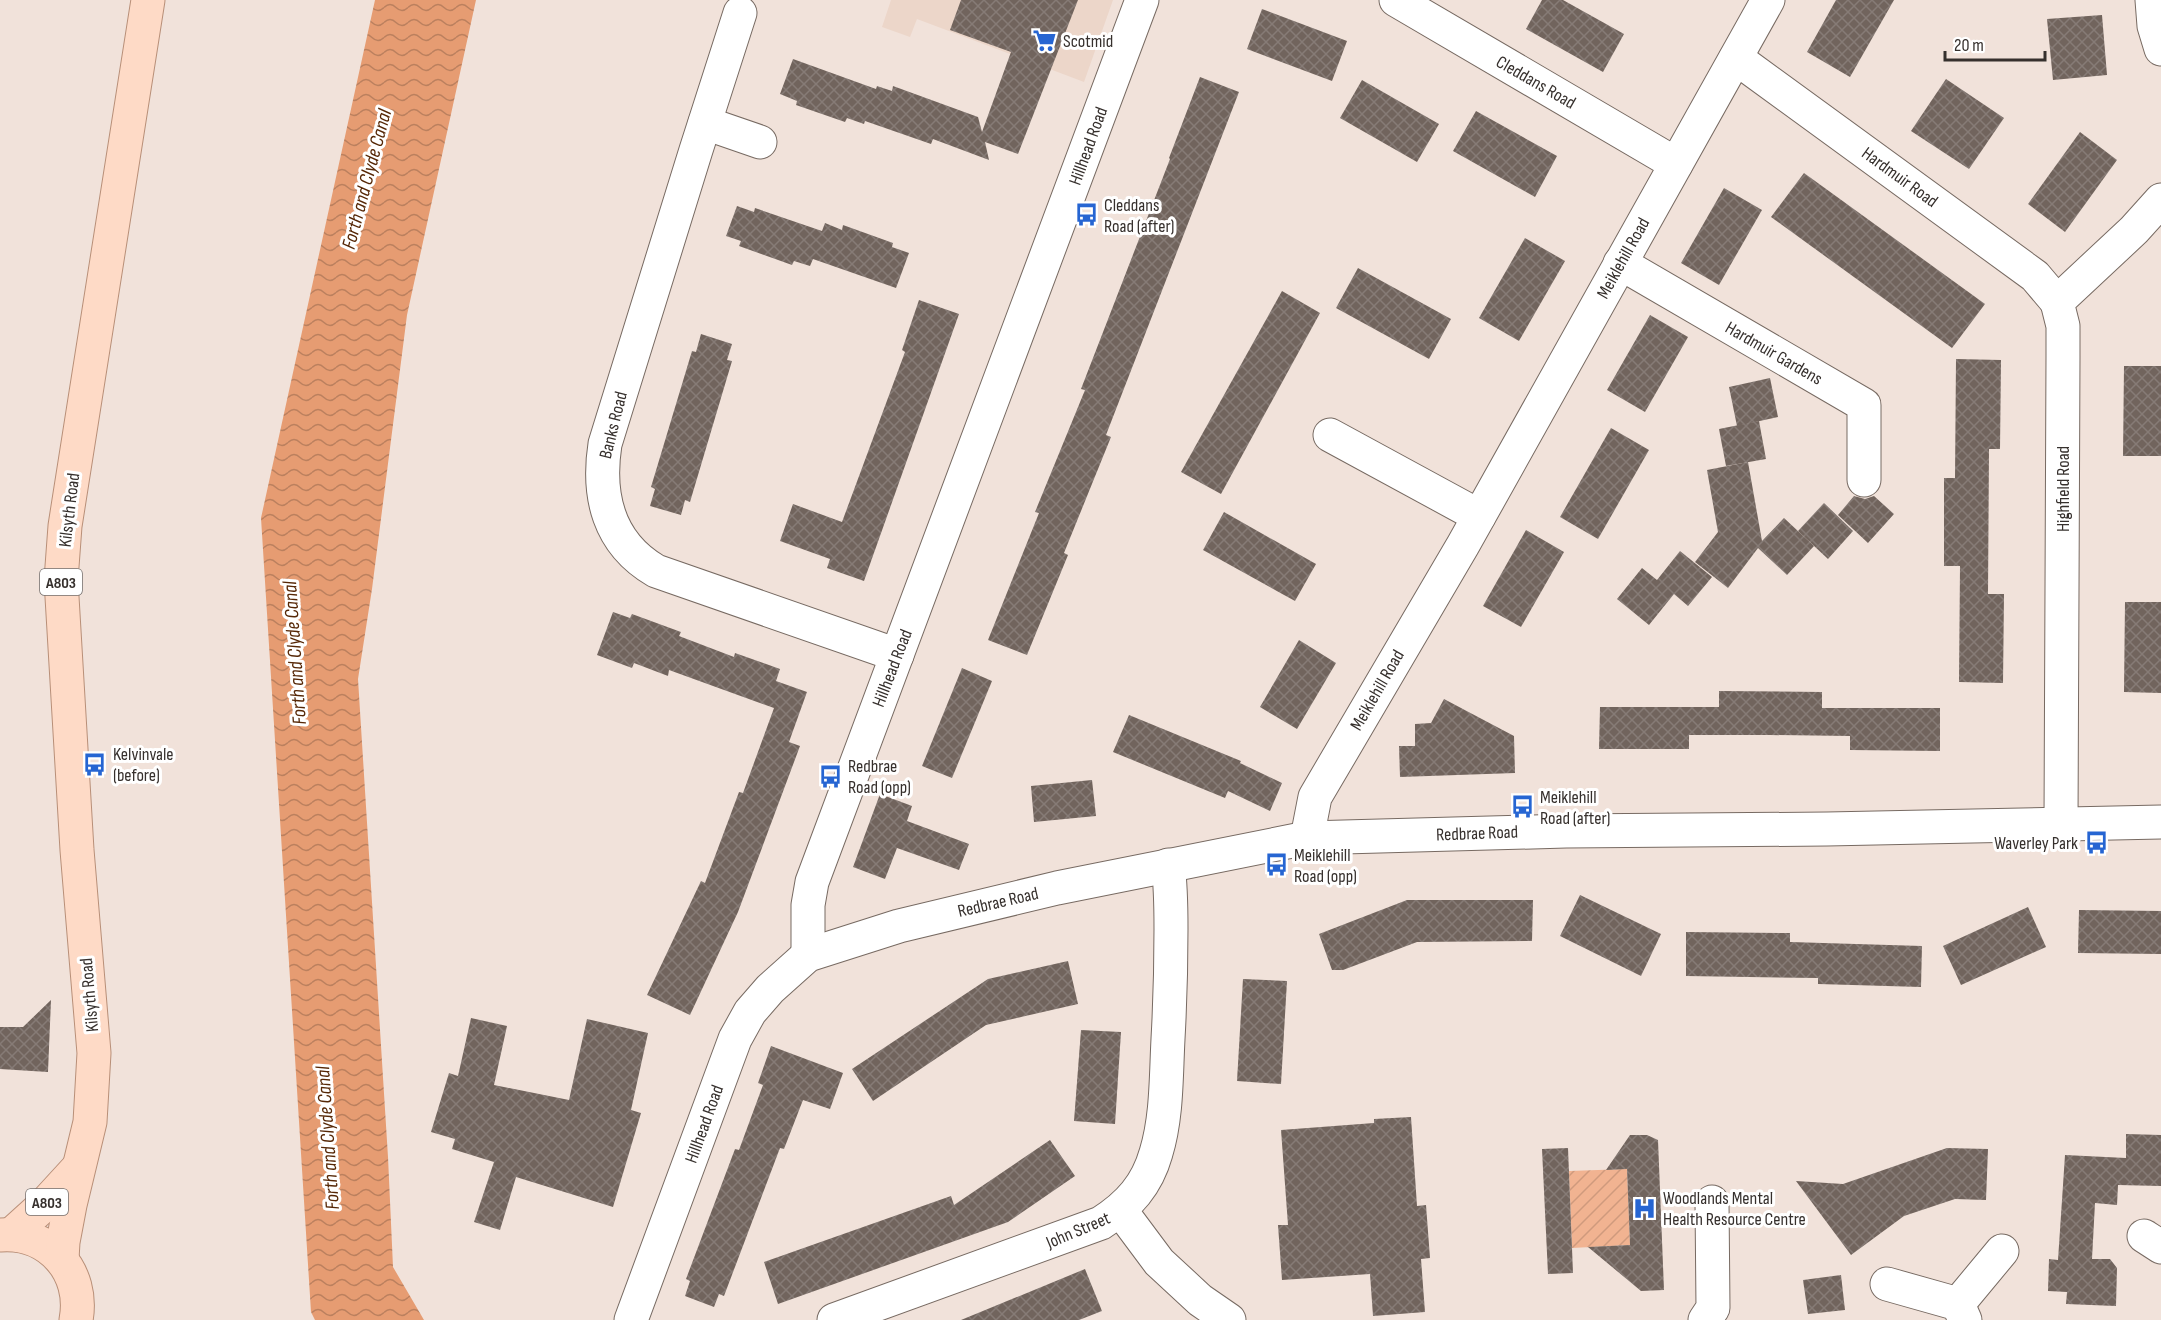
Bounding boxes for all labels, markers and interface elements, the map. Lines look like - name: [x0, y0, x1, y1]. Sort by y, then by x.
- scale bar: [1945, 24, 2046, 62]
- supermarket icon: Scotmid: [1032, 28, 1058, 54]
- place label: Scotmid: [1063, 31, 1113, 52]
- text: 20 m: [1954, 35, 1984, 56]
- street label: Cleddans Road: [1492, 51, 1579, 114]
- street label: Hillhead Road: [1065, 104, 1112, 188]
- water label: Forth and Clyde Canal: [337, 105, 397, 252]
- street label: Hardmuir Road: [1858, 143, 1942, 212]
- place label: Cleddans Road (after): [1104, 195, 1175, 237]
- bus stop icon: Cleddans Road (after): [1073, 202, 1099, 228]
- street label: Meiklehill Road: [1593, 214, 1654, 302]
- street label: Hardmuir Gardens: [1722, 317, 1826, 390]
- street label: Banks Road: [595, 389, 632, 461]
- street label: Highfield Road: [2053, 446, 2074, 532]
- street label: Kilsyth Road: [55, 472, 84, 548]
- road number: A803: [40, 569, 82, 595]
- water label: Forth and Clyde Canal: [278, 579, 312, 725]
- street label: Hillhead Road: [868, 626, 917, 710]
- street label: Meiklehill Road: [1346, 646, 1409, 734]
- place label: Kelvinvale (before): [113, 744, 174, 786]
- bus stop icon: Kelvinvale (before): [82, 751, 108, 777]
- place label: Redbrae Road (opp): [848, 756, 911, 798]
- bus stop icon: Redbrae Road (opp): [817, 763, 843, 789]
- place label: Meiklehill Road (after): [1540, 787, 1611, 829]
- bus stop icon: Meiklehill Road (after): [1509, 794, 1535, 820]
- street label: Redbrae Road: [1436, 822, 1518, 845]
- bus stop icon: Waverley Park: [2083, 830, 2109, 856]
- place label: Waverley Park: [1994, 833, 2078, 854]
- place label: Meiklehill Road (opp): [1294, 845, 1357, 887]
- bus stop icon: Meiklehill Road (opp): [1263, 852, 1289, 878]
- street label: Redbrae Road: [956, 883, 1041, 922]
- street label: Kilsyth Road: [76, 957, 103, 1033]
- water label: Forth and Clyde Canal: [311, 1064, 345, 1210]
- street label: Hillhead Road: [681, 1082, 728, 1166]
- place label: Woodlands Mental Health Resource Centre: [1663, 1188, 1806, 1230]
- road number: A803: [26, 1189, 68, 1215]
- hospital icon: Woodlands Mental Health Resource Centre: [1632, 1195, 1658, 1221]
- street label: John Street: [1042, 1207, 1114, 1254]

